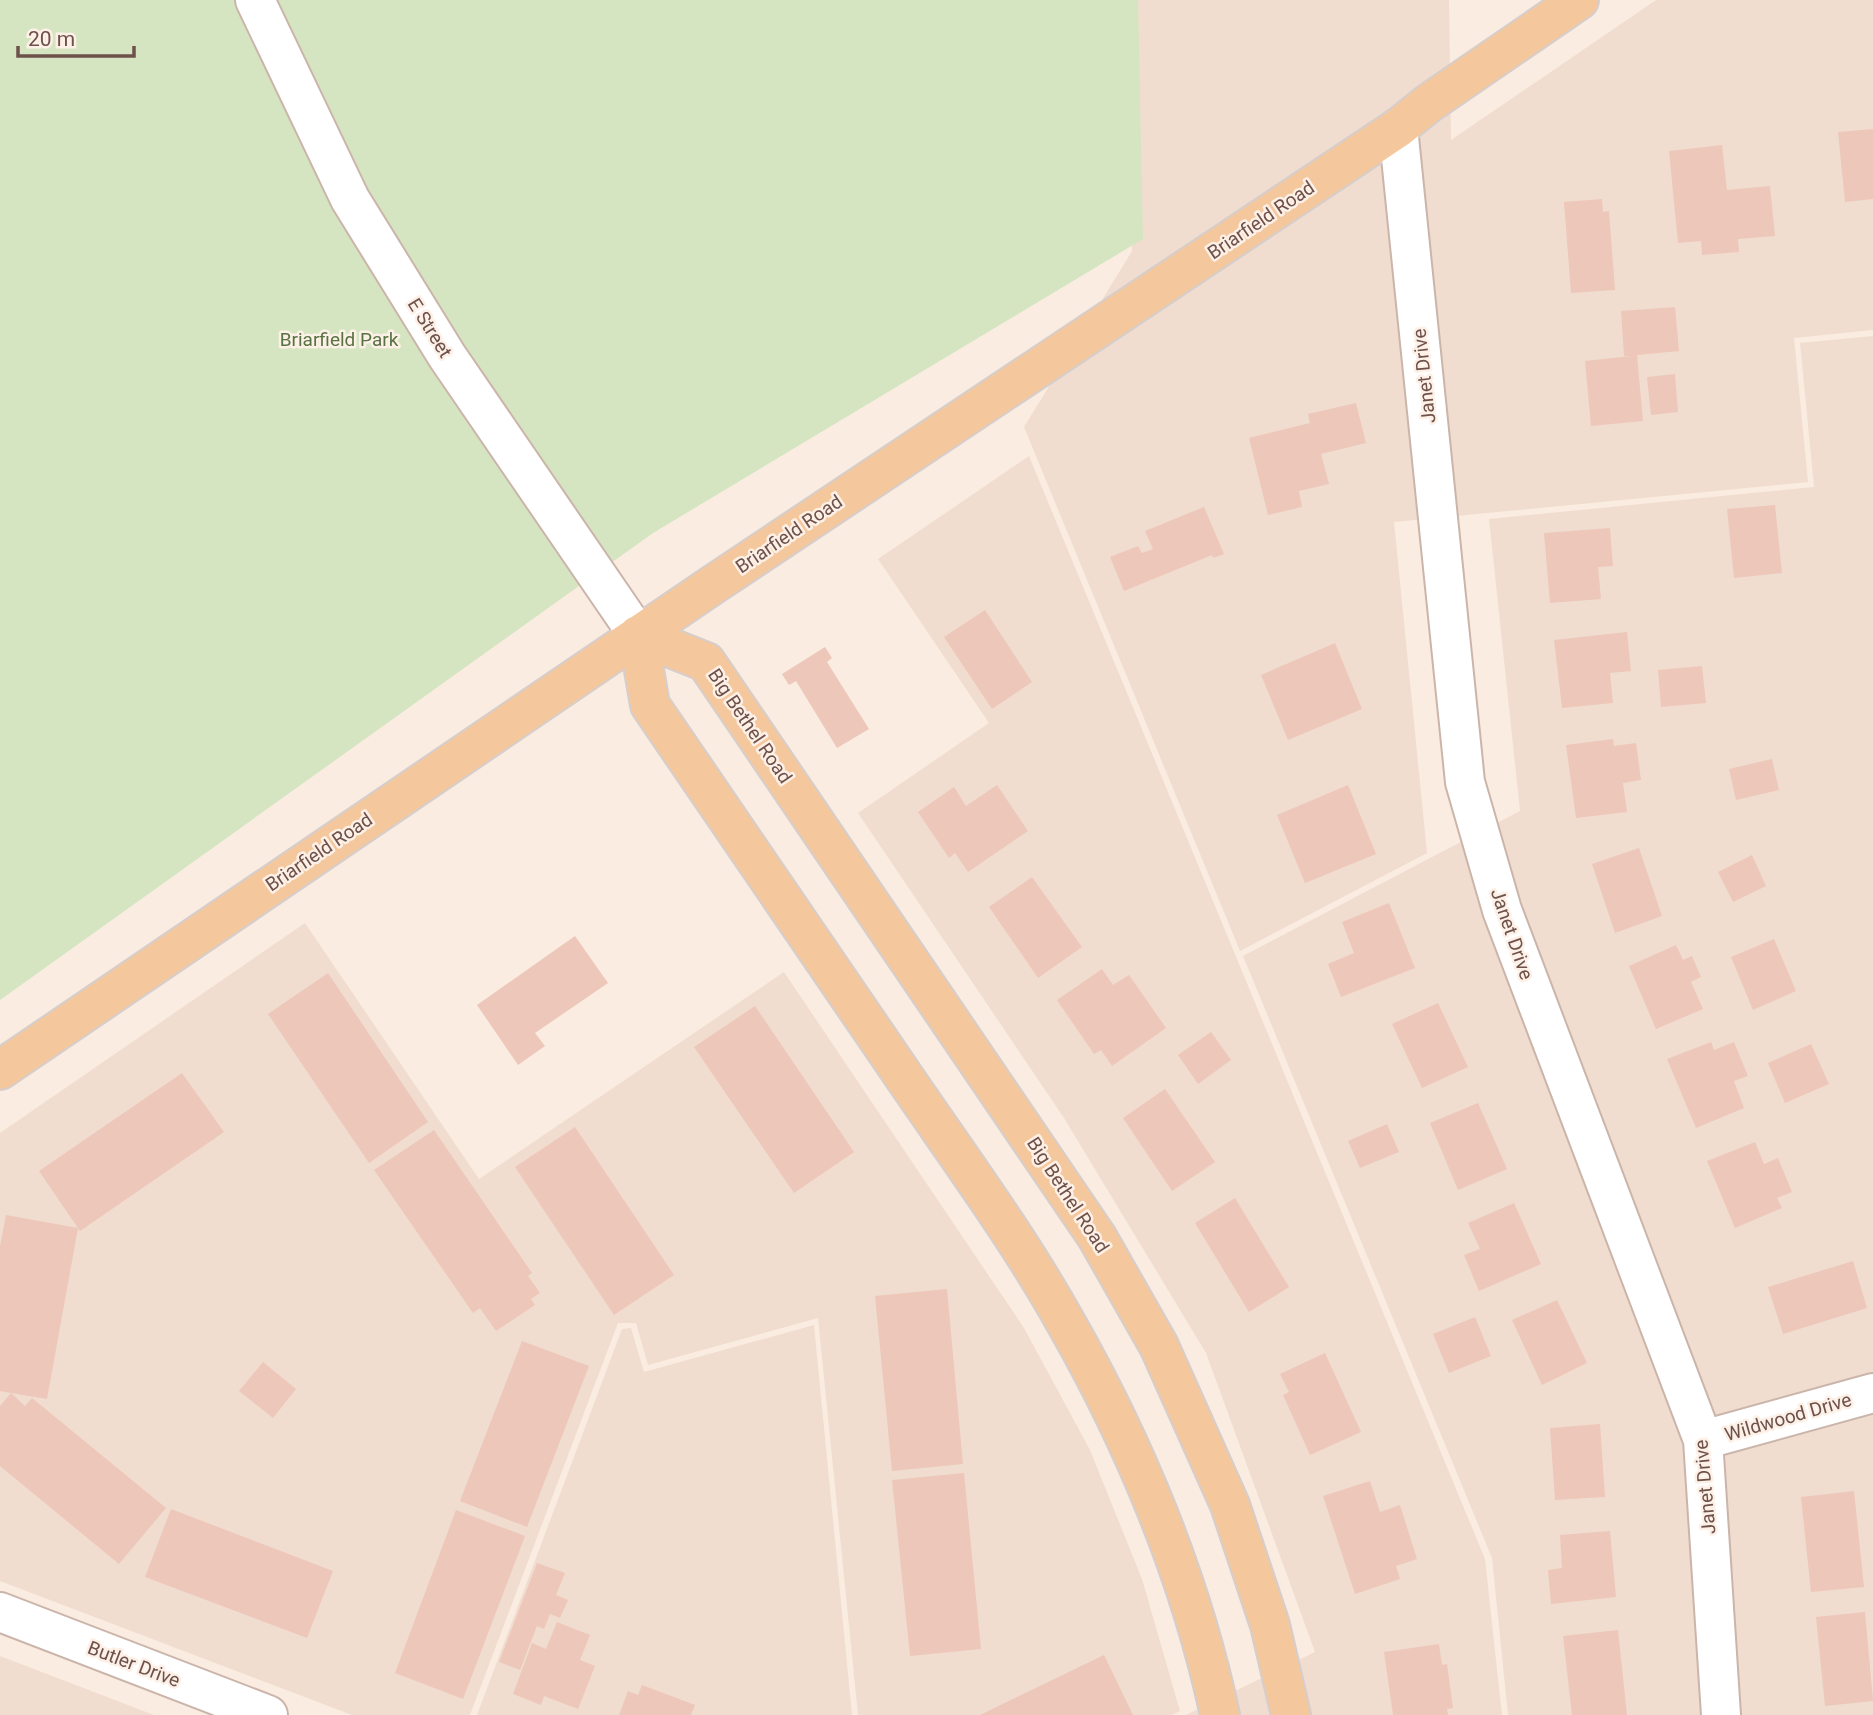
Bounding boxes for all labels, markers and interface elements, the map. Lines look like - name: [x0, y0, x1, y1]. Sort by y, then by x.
- scale bar: [18, 14, 133, 58]
- text: 20 m: [28, 27, 75, 51]
- street label: Briarfield Road: [1203, 176, 1319, 264]
- street label: E Street: [403, 294, 457, 362]
- park label: Briarfield Park: [280, 328, 399, 351]
- street label: Janet Drive: [1408, 328, 1440, 424]
- street label: Briarfield Road: [731, 490, 847, 578]
- street label: Big Bethel Road: [703, 664, 797, 788]
- street label: Briarfield Road: [261, 808, 377, 896]
- street label: Janet Drive: [1486, 885, 1538, 983]
- street label: Big Bethel Road: [1022, 1133, 1114, 1257]
- street label: Wildwood Drive: [1722, 1388, 1854, 1446]
- street label: Janet Drive: [1689, 1439, 1721, 1535]
- street label: Butler Drive: [85, 1636, 183, 1692]

